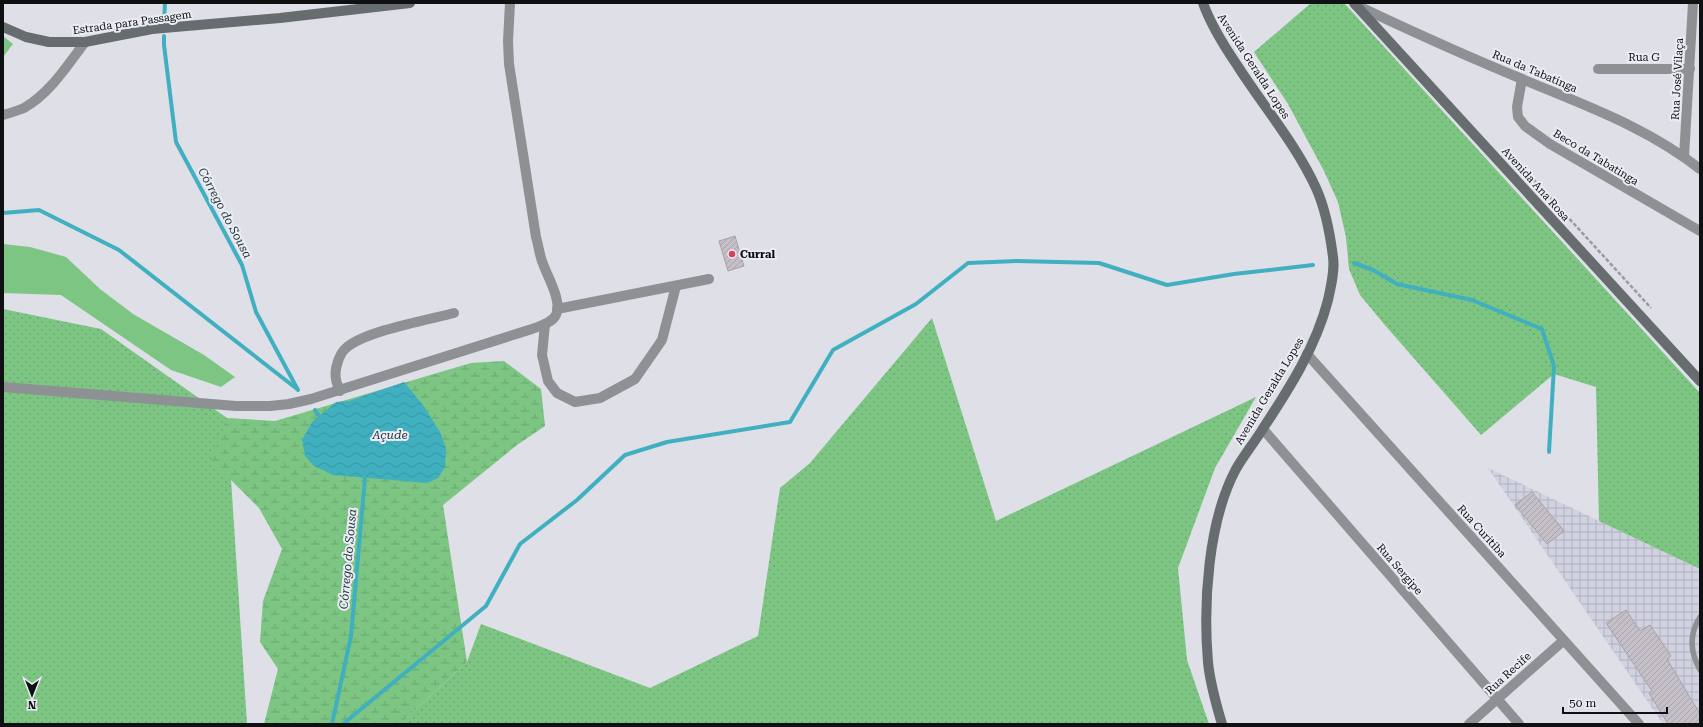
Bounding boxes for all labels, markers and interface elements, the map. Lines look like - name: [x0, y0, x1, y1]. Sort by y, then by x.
- street label: Estrada para Passagem: [72, 8, 192, 37]
- street label: Avenida Geralda Lopes: [1215, 11, 1292, 121]
- street label: Rua José Vilaça: [1669, 38, 1686, 121]
- street label: Rua da Tabatinga: [1490, 48, 1579, 95]
- street label: Rua G: [1628, 51, 1660, 64]
- street label: Beco da Tabatinga: [1551, 127, 1641, 188]
- street label: Avenida Ana Rosa: [1499, 145, 1572, 224]
- water label: Córrego do Sousa: [195, 165, 255, 261]
- place label: Curral: [740, 248, 775, 261]
- marker: Curral: [727, 249, 737, 259]
- street label: Avenida Geralda Lopes: [1232, 335, 1307, 447]
- water label: Açude: [371, 428, 408, 442]
- street label: Rua Curitiba: [1455, 502, 1509, 560]
- water label: Córrego do Sousa: [337, 508, 359, 610]
- street label: Rua Sergipe: [1374, 541, 1425, 598]
- street label: Rua Recife: [1483, 650, 1534, 697]
- north arrow: [12, 675, 52, 715]
- scale bar: [1563, 689, 1667, 715]
- text: 50 m: [1569, 696, 1596, 710]
- text: N: [27, 698, 36, 711]

